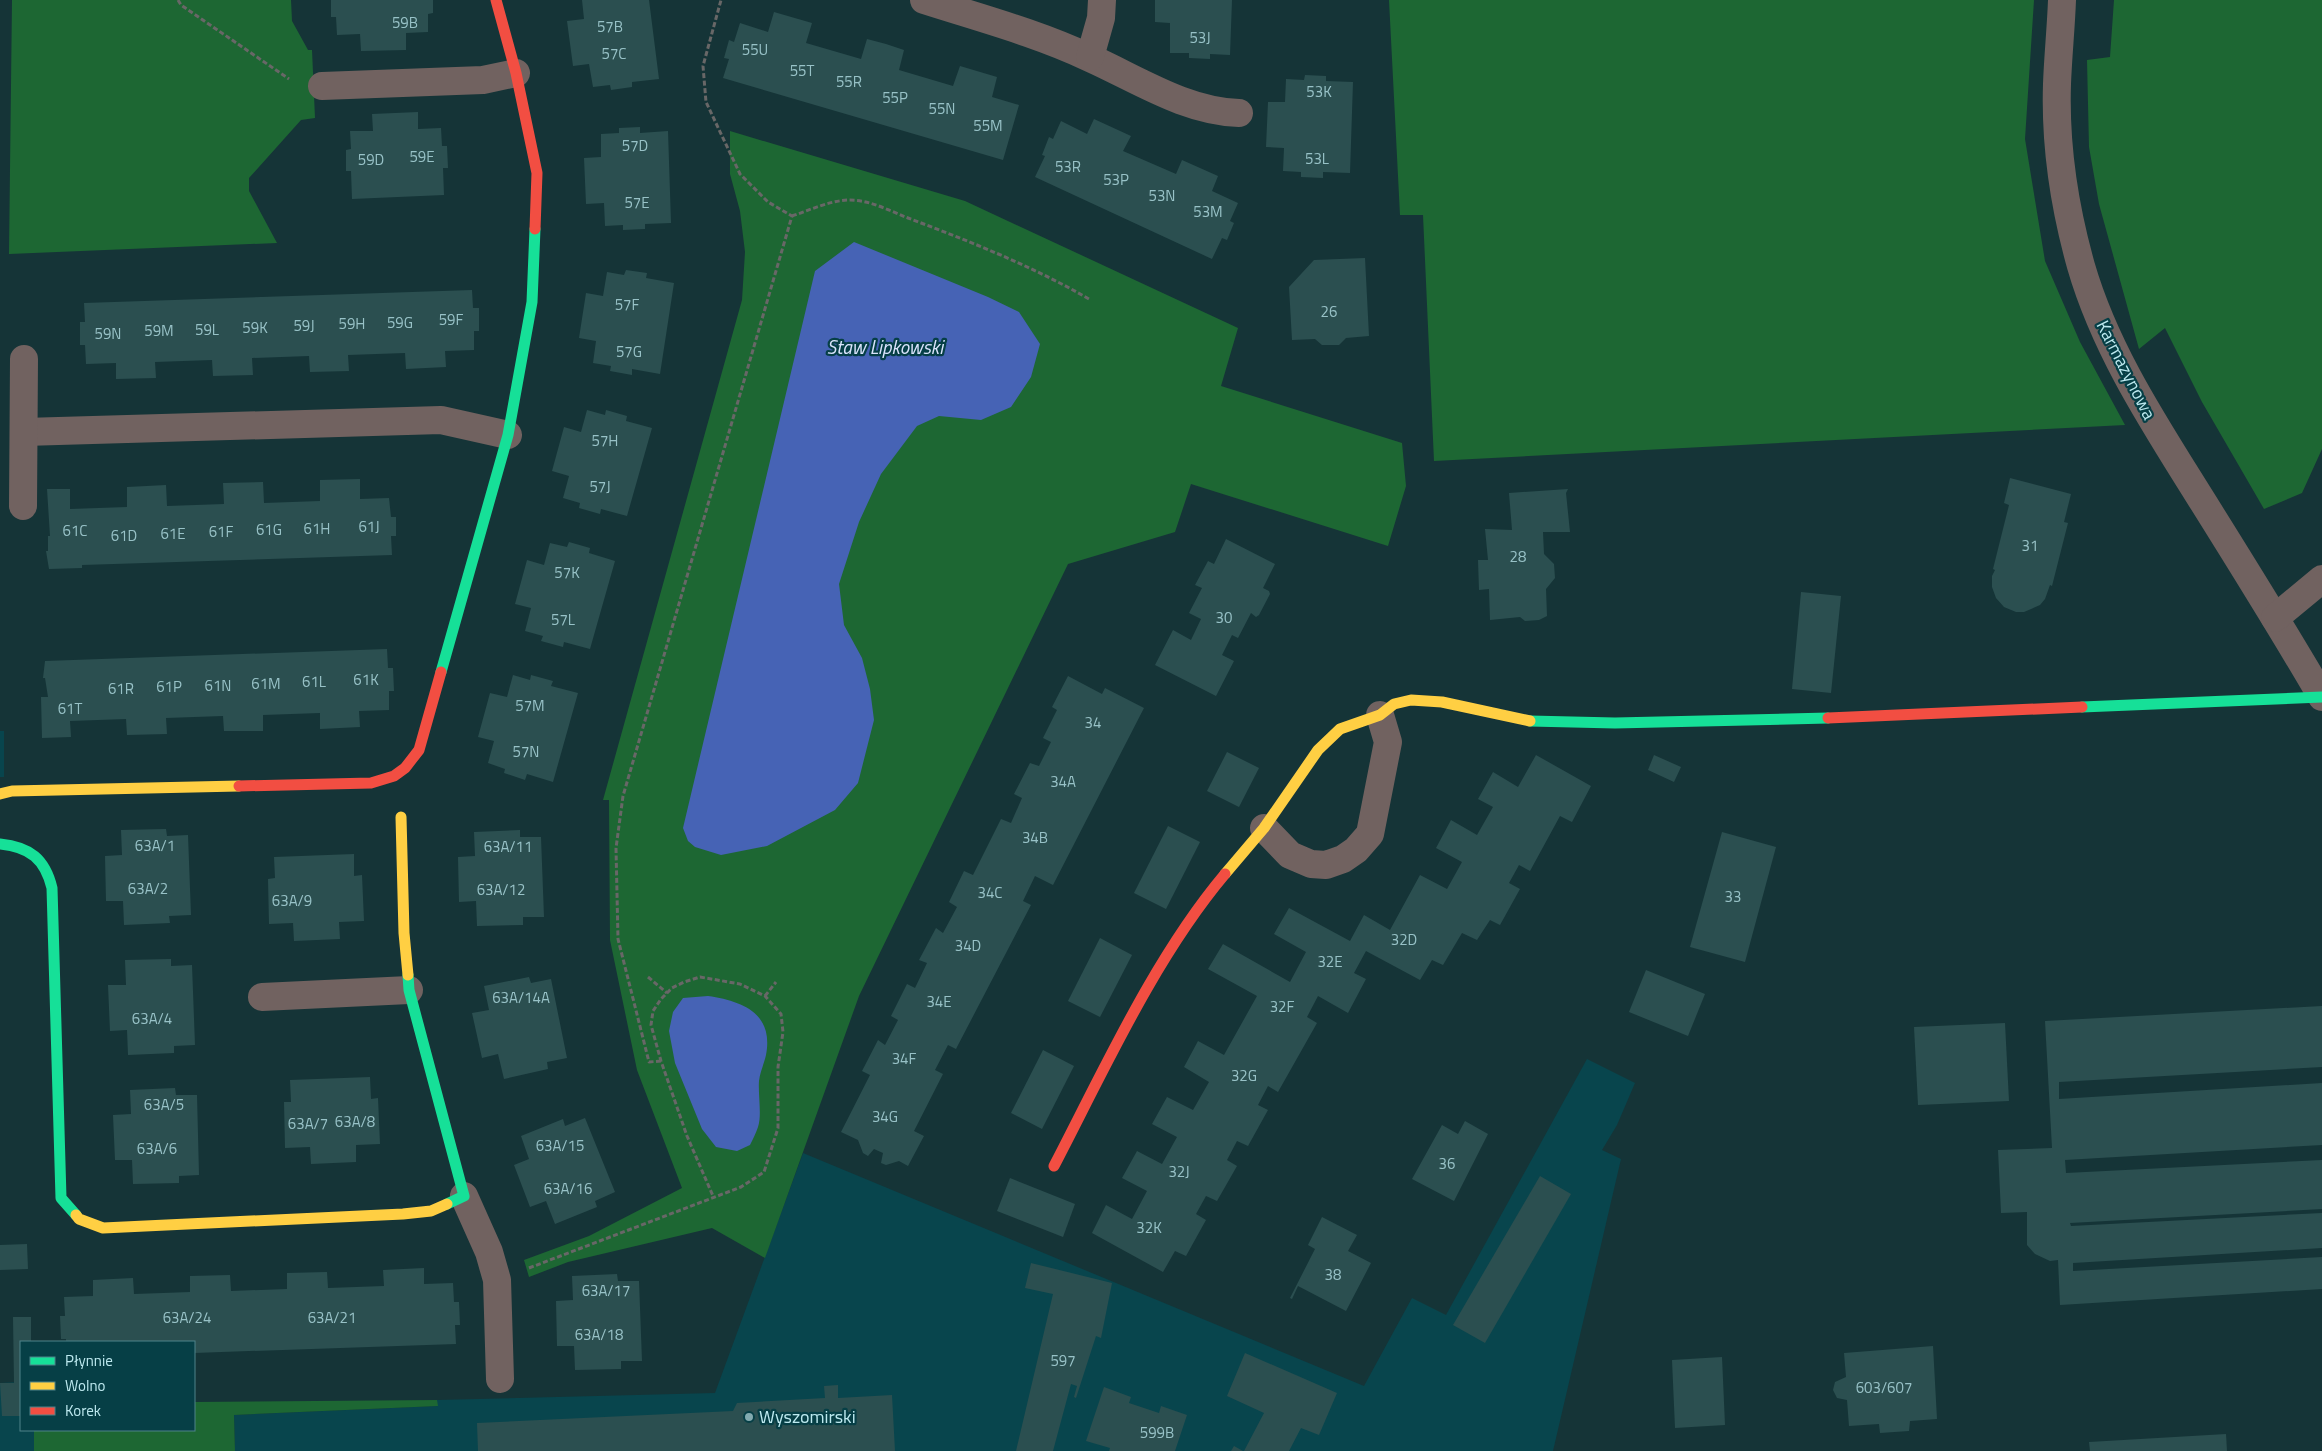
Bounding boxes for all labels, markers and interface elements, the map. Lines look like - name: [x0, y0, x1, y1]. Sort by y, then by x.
- house number: 59B: [392, 11, 418, 34]
- house number: 57B: [597, 15, 623, 38]
- house number: 53J: [1189, 26, 1211, 49]
- house number: 55U: [742, 38, 768, 61]
- house number: 57C: [602, 42, 626, 65]
- house number: 55T: [790, 59, 814, 82]
- house number: 55R: [836, 70, 862, 93]
- house number: 53K: [1306, 80, 1332, 103]
- house number: 55P: [882, 86, 908, 109]
- house number: 55N: [929, 97, 955, 120]
- house number: 55M: [973, 114, 1003, 137]
- house number: 57D: [622, 134, 648, 157]
- house number: 59E: [409, 145, 435, 168]
- house number: 53L: [1305, 147, 1329, 170]
- house number: 59D: [358, 148, 384, 171]
- house number: 53R: [1055, 155, 1081, 178]
- house number: 53P: [1103, 168, 1129, 191]
- house number: 53N: [1149, 184, 1175, 207]
- house number: 57E: [624, 191, 650, 214]
- house number: 53M: [1193, 200, 1223, 223]
- house number: 57F: [615, 293, 639, 316]
- house number: 26: [1321, 300, 1337, 323]
- house number: 59F: [439, 308, 463, 331]
- house number: 59G: [387, 311, 413, 334]
- house number: 59H: [339, 312, 365, 335]
- house number: 59J: [293, 314, 315, 337]
- street label: Karmazynowa: [2090, 315, 2163, 424]
- house number: 59K: [242, 316, 268, 339]
- house number: 59L: [195, 318, 219, 341]
- house number: 59M: [144, 319, 174, 342]
- house number: 59N: [95, 322, 121, 345]
- water label: Staw Lipkowski: [827, 332, 945, 361]
- house number: 57G: [616, 340, 642, 363]
- house number: 57H: [592, 429, 618, 452]
- house number: 57J: [589, 475, 611, 498]
- house number: 61J: [358, 515, 380, 538]
- house number: 61H: [304, 517, 330, 540]
- house number: 61G: [256, 518, 282, 541]
- house number: 61C: [63, 519, 87, 542]
- house number: 61F: [209, 520, 233, 543]
- house number: 61E: [160, 522, 186, 545]
- house number: 61D: [111, 524, 137, 547]
- house number: 31: [2022, 534, 2038, 557]
- house number: 28: [1510, 545, 1526, 568]
- house number: 57K: [554, 561, 580, 584]
- house number: 30: [1216, 606, 1232, 629]
- house number: 57L: [551, 608, 575, 631]
- house number: 61K: [353, 668, 379, 691]
- house number: 61L: [302, 670, 326, 693]
- house number: 61M: [251, 672, 281, 695]
- house number: 61N: [205, 674, 231, 697]
- house number: 61P: [156, 675, 182, 698]
- house number: 61R: [108, 677, 134, 700]
- house number: 57M: [515, 694, 545, 717]
- house number: 61T: [58, 697, 82, 720]
- house number: 34: [1085, 711, 1101, 734]
- house number: 57N: [513, 740, 539, 763]
- house number: 34A: [1050, 770, 1076, 793]
- house number: 34B: [1022, 826, 1048, 849]
- house number: 63A/1: [135, 834, 175, 857]
- house number: 63A/11: [484, 835, 532, 858]
- house number: 63A/2: [128, 877, 168, 900]
- house number: 63A/12: [477, 878, 525, 901]
- house number: 34C: [978, 881, 1002, 904]
- house number: 33: [1725, 885, 1741, 908]
- house number: 63A/9: [272, 889, 312, 912]
- house number: 32D: [1391, 928, 1417, 951]
- house number: 34D: [955, 934, 981, 957]
- house number: 32E: [1317, 950, 1343, 973]
- house number: 63A/14A: [492, 986, 550, 1009]
- house number: 34E: [926, 990, 952, 1013]
- house number: 32F: [1270, 995, 1294, 1018]
- house number: 63A/4: [132, 1007, 172, 1030]
- house number: 34F: [892, 1047, 916, 1070]
- house number: 32G: [1231, 1064, 1257, 1087]
- house number: 63A/5: [144, 1093, 184, 1116]
- house number: 34G: [872, 1105, 898, 1128]
- house number: 63A/8: [335, 1110, 375, 1133]
- house number: 63A/7: [288, 1112, 328, 1135]
- house number: 63A/15: [536, 1134, 584, 1157]
- house number: 63A/6: [137, 1137, 177, 1160]
- house number: 36: [1439, 1152, 1455, 1175]
- house number: 32J: [1168, 1160, 1190, 1183]
- house number: 63A/16: [544, 1177, 592, 1200]
- house number: 32K: [1136, 1216, 1162, 1239]
- house number: 38: [1325, 1263, 1341, 1286]
- house number: 63A/17: [582, 1279, 630, 1302]
- house number: 63A/24: [163, 1306, 211, 1329]
- house number: 63A/21: [308, 1306, 356, 1329]
- house number: 63A/18: [575, 1323, 623, 1346]
- legend: [20, 1341, 195, 1431]
- text: Płynnie: [65, 1349, 113, 1372]
- house number: 597: [1050, 1349, 1076, 1372]
- text: Wolno: [65, 1374, 105, 1397]
- house number: 603/607: [1856, 1376, 1912, 1399]
- text: Korek: [65, 1399, 101, 1422]
- place label: Wyszomirski: [759, 1403, 856, 1430]
- marker: Wyszomirski: [743, 1411, 755, 1423]
- house number: 599B: [1140, 1421, 1174, 1444]

